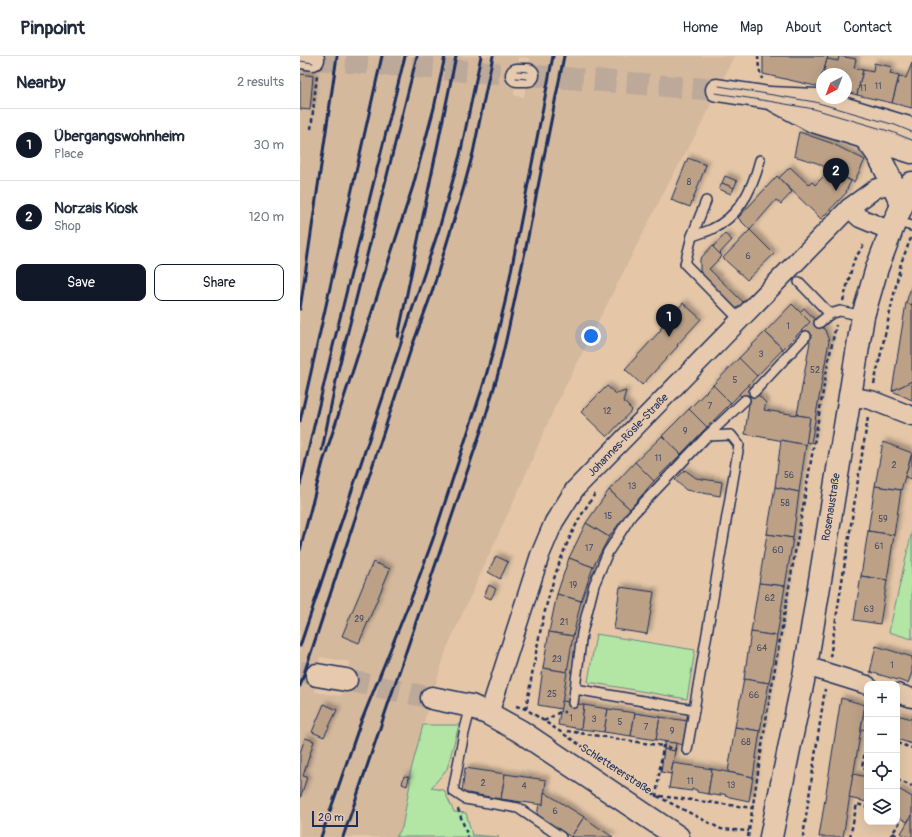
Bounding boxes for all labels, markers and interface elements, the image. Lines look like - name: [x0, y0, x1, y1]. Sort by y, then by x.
- text: Pinpoint: [20, 16, 85, 40]
- text: Home: [683, 19, 718, 36]
- text: Map: [740, 19, 763, 36]
- text: About: [785, 19, 821, 36]
- text: Contact: [843, 19, 892, 36]
- north arrow: [816, 68, 852, 104]
- text: Nearby: [16, 72, 65, 93]
- text: 2 results: [237, 74, 284, 90]
- house number: 11: [874, 81, 882, 92]
- house number: 11: [859, 83, 867, 94]
- text: Übergangswohnheim: [54, 127, 185, 146]
- text: 1: [26, 137, 32, 153]
- text: 30 m: [254, 137, 284, 153]
- text: Place: [54, 146, 83, 162]
- pin: 2: [823, 158, 849, 191]
- house number: 8: [687, 177, 692, 188]
- text: Norzais Kiosk: [54, 199, 138, 218]
- text: 2: [25, 209, 33, 225]
- text: 120 m: [248, 209, 284, 225]
- text: Shop: [54, 218, 81, 234]
- house number: 6: [745, 251, 751, 262]
- button: Save: [16, 264, 146, 301]
- button: Share: [154, 264, 284, 301]
- pin: 1: [656, 304, 682, 337]
- house number: 1: [786, 321, 790, 332]
- your location: [581, 326, 601, 346]
- house number: 3: [758, 349, 764, 360]
- house number: 52: [810, 365, 820, 376]
- house number: 5: [733, 375, 738, 386]
- street label: Johannes-Rösle-Straße: [585, 391, 671, 479]
- house number: 7: [708, 401, 713, 412]
- house number: 12: [603, 406, 611, 417]
- house number: 9: [683, 426, 688, 437]
- house number: 11: [654, 453, 662, 464]
- house number: 2: [891, 460, 897, 471]
- house number: 56: [784, 470, 794, 481]
- street label: Rosenaustraße: [819, 471, 843, 542]
- house number: 13: [628, 481, 636, 492]
- house number: 58: [780, 498, 790, 509]
- house number: 15: [604, 511, 612, 522]
- house number: 59: [878, 514, 888, 525]
- house number: 61: [875, 541, 883, 552]
- house number: 17: [585, 543, 593, 554]
- house number: 60: [772, 545, 784, 556]
- house number: 19: [569, 580, 577, 591]
- house number: 62: [765, 593, 775, 604]
- house number: 63: [864, 604, 874, 615]
- house number: 29: [354, 614, 364, 625]
- house number: 21: [560, 617, 568, 628]
- house number: 64: [757, 643, 768, 654]
- house number: 23: [552, 654, 562, 665]
- house number: 1: [890, 660, 894, 671]
- map controls: [864, 681, 900, 825]
- button: +: [864, 681, 900, 717]
- house number: 25: [547, 689, 557, 700]
- house number: 66: [749, 690, 759, 701]
- house number: 1: [569, 713, 573, 724]
- house number: 3: [591, 714, 597, 725]
- house number: 5: [618, 717, 623, 728]
- button: −: [864, 717, 900, 753]
- house number: 7: [644, 722, 649, 733]
- house number: 9: [670, 726, 675, 737]
- house number: 68: [741, 737, 751, 748]
- street label: Schlettererstraße: [578, 741, 655, 797]
- button: locate: [864, 753, 900, 789]
- house number: 11: [686, 776, 694, 787]
- house number: 2: [480, 778, 486, 789]
- house number: 13: [727, 780, 735, 791]
- house number: 4: [521, 781, 527, 792]
- button: layers: [864, 789, 900, 825]
- house number: 6: [552, 806, 558, 817]
- scale bar: [312, 809, 358, 828]
- text: 20 m: [318, 811, 344, 824]

